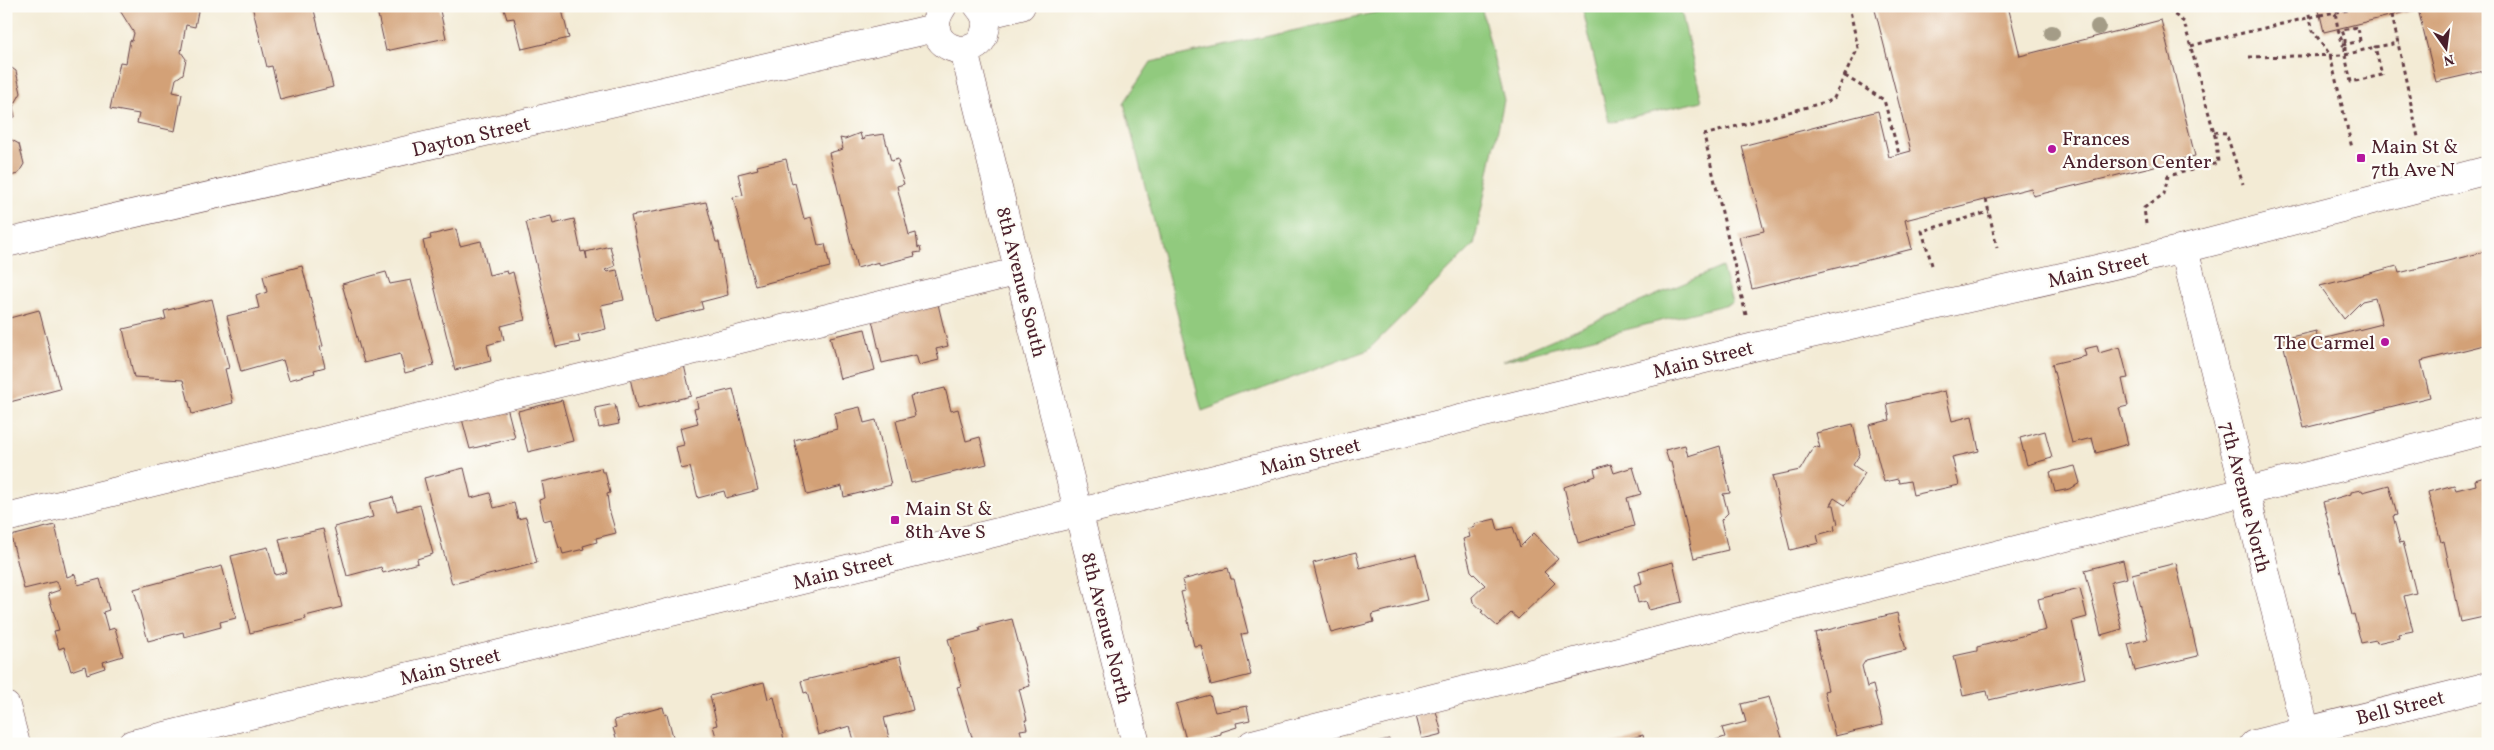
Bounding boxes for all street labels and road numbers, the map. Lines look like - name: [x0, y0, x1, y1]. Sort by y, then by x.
- street label: Dayton Street: [410, 111, 533, 165]
- street label: 8th Avenue South: [988, 204, 1052, 361]
- street label: Main Street: [2045, 246, 2152, 296]
- street label: Main Street: [1650, 335, 1757, 387]
- street label: 7th Avenue North: [2212, 419, 2276, 576]
- street label: Main Street: [1257, 432, 1364, 484]
- street label: Main Street: [790, 546, 897, 598]
- street label: 8th Avenue North: [1073, 550, 1137, 707]
- street label: Main Street: [397, 642, 504, 694]
- street label: Bell Street: [2353, 684, 2448, 733]

